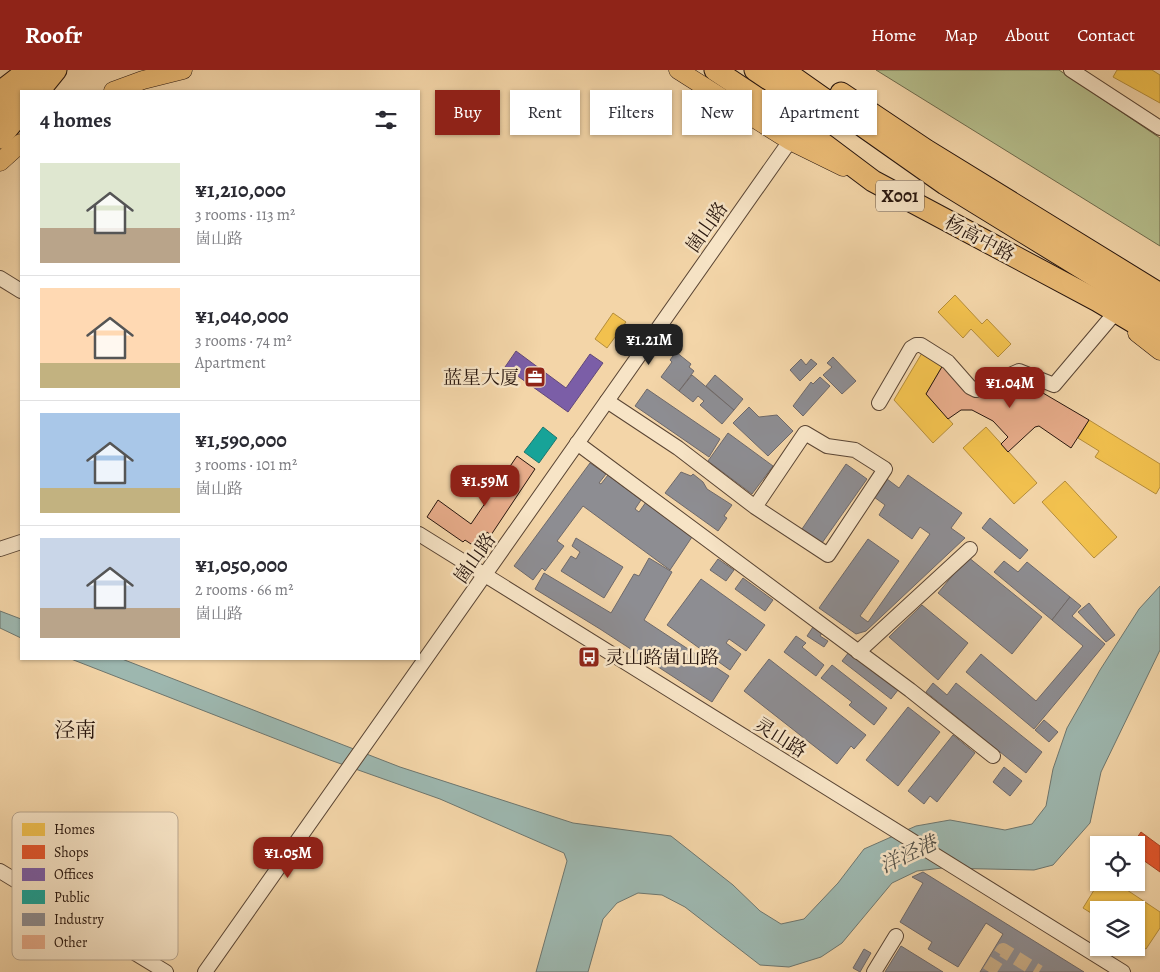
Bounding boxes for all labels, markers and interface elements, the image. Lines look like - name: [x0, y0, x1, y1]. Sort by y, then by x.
- text: Roofr: [25, 19, 82, 51]
- text: Home: [871, 23, 916, 47]
- text: Map: [944, 23, 977, 47]
- text: About: [1005, 23, 1049, 47]
- text: Contact: [1077, 23, 1135, 47]
- chip: Buy: [435, 90, 500, 135]
- chip: Rent: [510, 90, 580, 135]
- chip: Filters: [590, 90, 672, 135]
- chip: New: [682, 90, 752, 135]
- chip: Apartment: [762, 90, 877, 135]
- text: 4 homes: [40, 106, 112, 134]
- icon: filters: [372, 106, 400, 134]
- text: ¥1,210,000: [195, 176, 286, 204]
- road number: X001: [876, 180, 924, 212]
- icon: home: [80, 183, 140, 243]
- street label: 崮山路: [680, 197, 734, 258]
- text: 3 rooms · 113 m²: [195, 204, 295, 226]
- street label: 杨高中路: [940, 210, 1019, 268]
- text: 崮山路: [195, 228, 243, 250]
- text: ¥1,040,000: [195, 302, 289, 330]
- icon: home: [80, 308, 140, 368]
- pin: ¥1.21M: [608, 324, 690, 366]
- text: ¥1.21M: [626, 329, 672, 351]
- text: 3 rooms · 74 m²: [195, 330, 292, 352]
- text: Apartment: [195, 352, 266, 374]
- place label: 蓝星大厦: [443, 365, 519, 391]
- office icon: 蓝星大厦: [523, 365, 547, 389]
- pin: ¥1.04M: [969, 366, 1051, 409]
- text: ¥1.04M: [986, 372, 1034, 394]
- text: ¥1,590,000: [195, 426, 287, 454]
- icon: home: [80, 433, 140, 493]
- text: 3 rooms · 101 m²: [195, 454, 297, 476]
- pin: ¥1.59M: [444, 464, 526, 507]
- text: ¥1.59M: [461, 470, 509, 492]
- text: 崮山路: [195, 478, 243, 500]
- street label: 崮山路: [448, 528, 502, 589]
- text: ¥1,050,000: [195, 551, 288, 579]
- icon: home: [80, 558, 140, 618]
- text: 2 rooms · 66 m²: [195, 579, 293, 601]
- text: 崮山路: [195, 603, 243, 625]
- bus stop icon: 灵山路崮山路: [577, 645, 601, 669]
- place label: 灵山路崮山路: [605, 645, 719, 671]
- street label: 灵山路: [749, 712, 812, 764]
- district label: 泾南: [54, 716, 96, 744]
- legend: [12, 812, 178, 960]
- text: Homes: [54, 820, 95, 839]
- water label: 洋泾港: [875, 828, 944, 879]
- pin: ¥1.05M: [247, 836, 329, 879]
- map controls: [1090, 836, 1145, 956]
- button: locate: [1090, 836, 1145, 891]
- text: ¥1.05M: [264, 842, 312, 864]
- text: Shops: [54, 843, 89, 862]
- text: Offices: [54, 865, 94, 884]
- text: Public: [54, 888, 90, 907]
- button: layers: [1090, 901, 1145, 956]
- text: Industry: [54, 910, 104, 929]
- text: Other: [54, 933, 88, 952]

